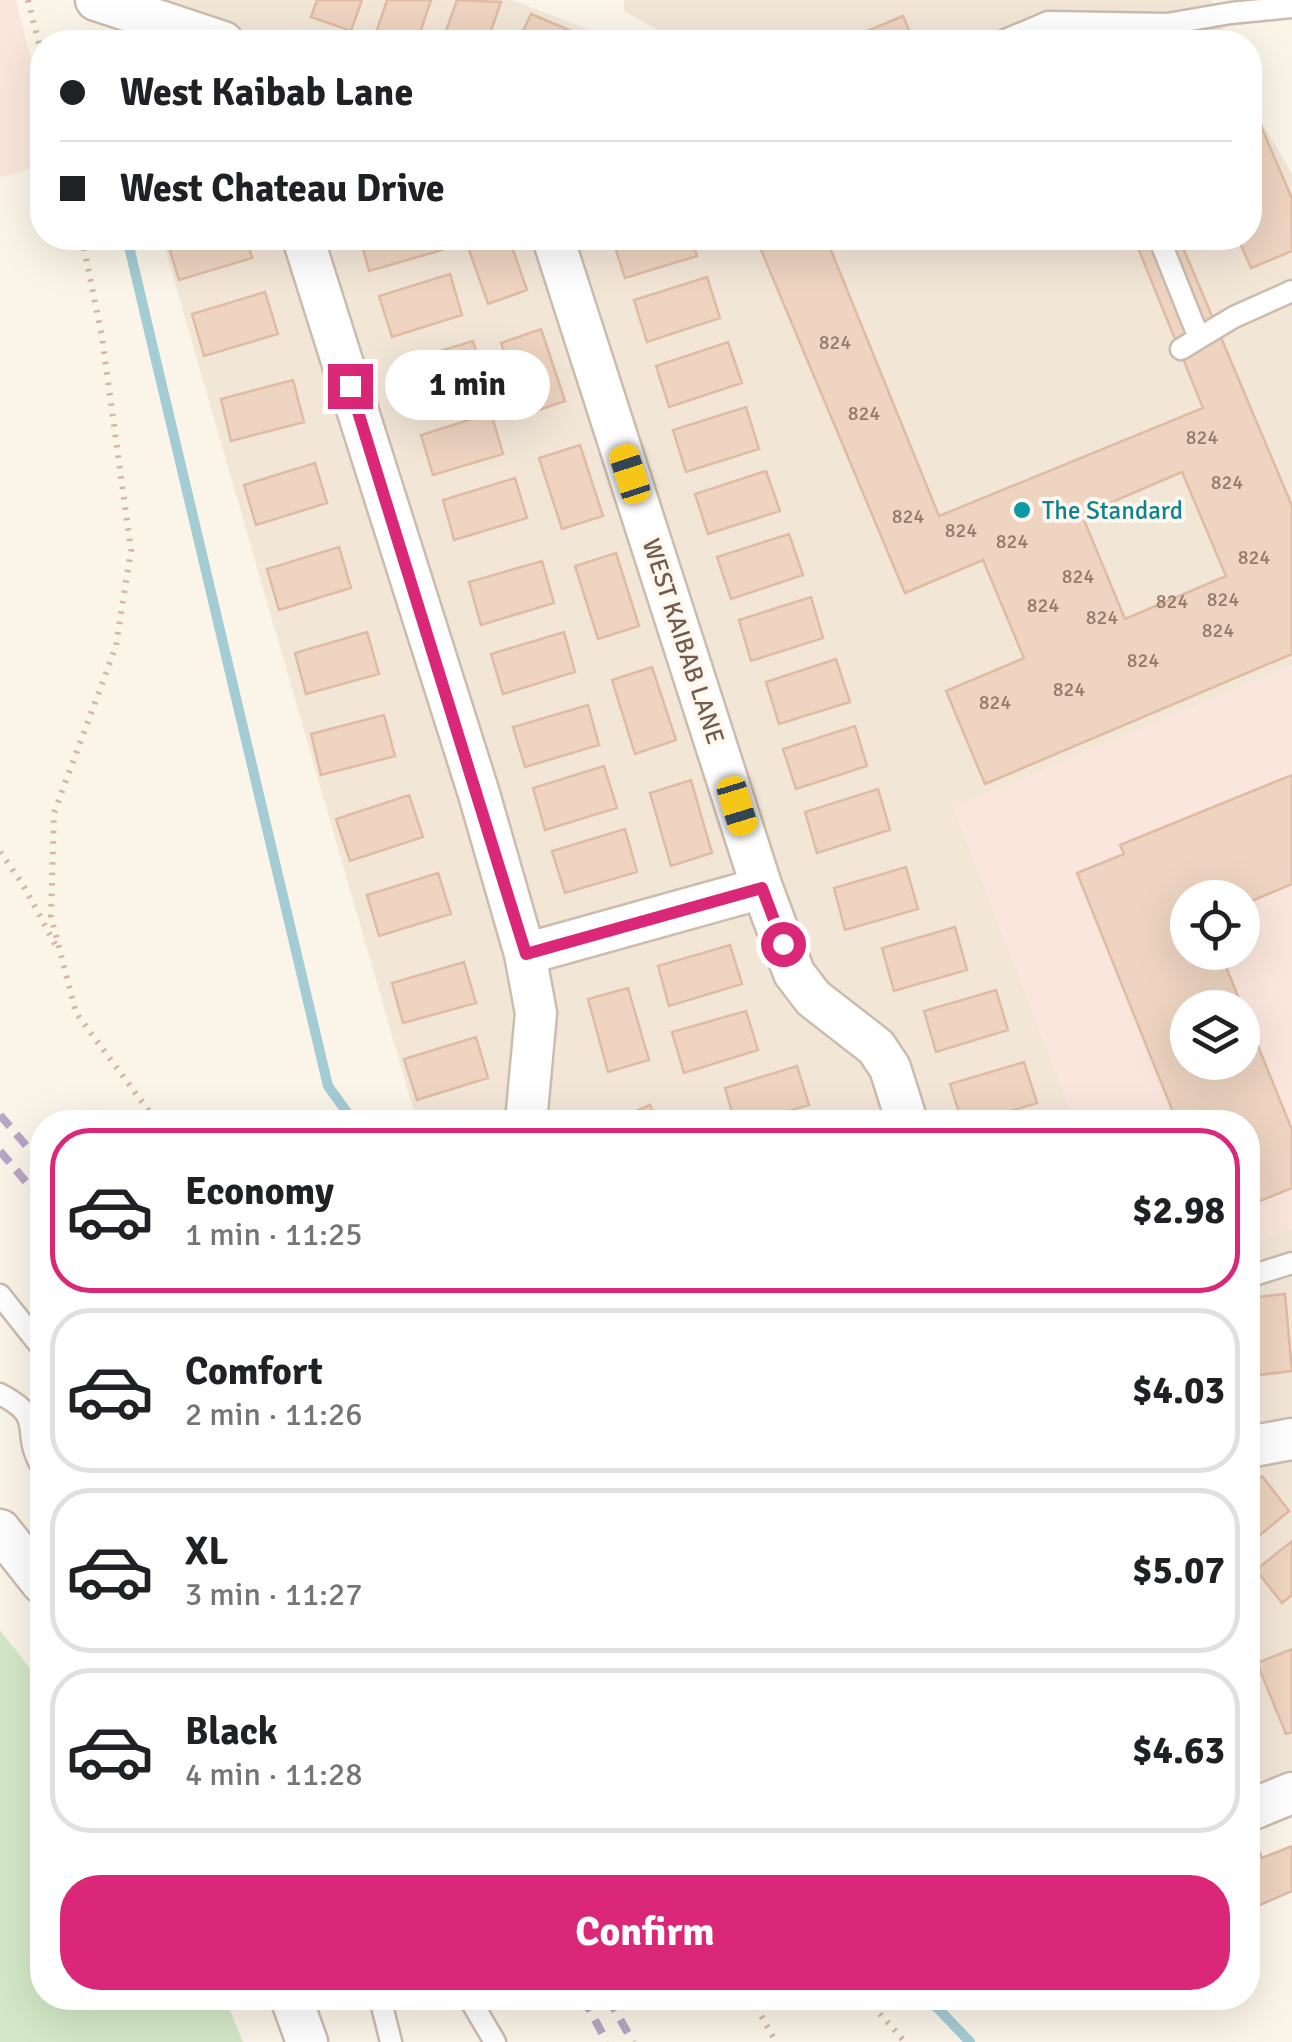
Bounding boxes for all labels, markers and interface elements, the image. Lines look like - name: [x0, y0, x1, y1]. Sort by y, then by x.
- text: West Kaibab Lane: [120, 69, 413, 116]
- text: West Chateau Drive: [120, 165, 445, 212]
- house number: 824: [819, 330, 851, 355]
- callout: 1 min: [385, 351, 550, 421]
- route end: [328, 364, 373, 409]
- text: 1 min: [429, 365, 506, 404]
- house number: 824: [848, 401, 880, 426]
- house number: 824: [1186, 425, 1218, 450]
- car: [606, 441, 654, 507]
- house number: 824: [1211, 470, 1243, 495]
- place label: The Standard: [1042, 495, 1183, 526]
- marker: The Standard: [1011, 499, 1033, 521]
- house number: 824: [892, 504, 924, 529]
- house number: 824: [945, 518, 977, 543]
- house number: 824: [996, 529, 1028, 554]
- street label: WEST KAIBAB LANE: [636, 534, 731, 748]
- house number: 824: [1238, 545, 1270, 570]
- house number: 824: [1062, 564, 1094, 589]
- house number: 824: [1207, 587, 1239, 612]
- house number: 824: [1156, 589, 1188, 614]
- house number: 824: [1027, 593, 1059, 618]
- house number: 824: [1086, 605, 1118, 630]
- house number: 824: [1202, 618, 1234, 643]
- house number: 824: [1127, 648, 1159, 673]
- house number: 824: [1053, 677, 1085, 702]
- house number: 824: [979, 690, 1011, 715]
- car: [714, 773, 760, 839]
- map controls: [1170, 880, 1260, 1080]
- button: locate: [1170, 880, 1260, 970]
- route start: [761, 922, 806, 967]
- button: layers: [1170, 990, 1260, 1080]
- icon: car: [65, 1166, 155, 1256]
- text: Economy: [185, 1168, 334, 1215]
- text: $2.98: [1132, 1187, 1225, 1234]
- text: 1 min · 11:25: [185, 1215, 363, 1254]
- icon: car: [65, 1346, 155, 1436]
- text: Comfort: [185, 1348, 323, 1395]
- text: $4.03: [1132, 1367, 1225, 1414]
- text: 2 min · 11:26: [185, 1395, 363, 1434]
- icon: car: [65, 1526, 155, 1616]
- text: XL: [185, 1528, 228, 1575]
- text: $5.07: [1132, 1547, 1225, 1594]
- text: 3 min · 11:27: [185, 1575, 363, 1614]
- icon: car: [65, 1706, 155, 1796]
- text: Black: [185, 1708, 278, 1755]
- text: $4.63: [1132, 1727, 1225, 1774]
- text: 4 min · 11:28: [185, 1755, 363, 1794]
- button: Confirm: [60, 1875, 1230, 1990]

